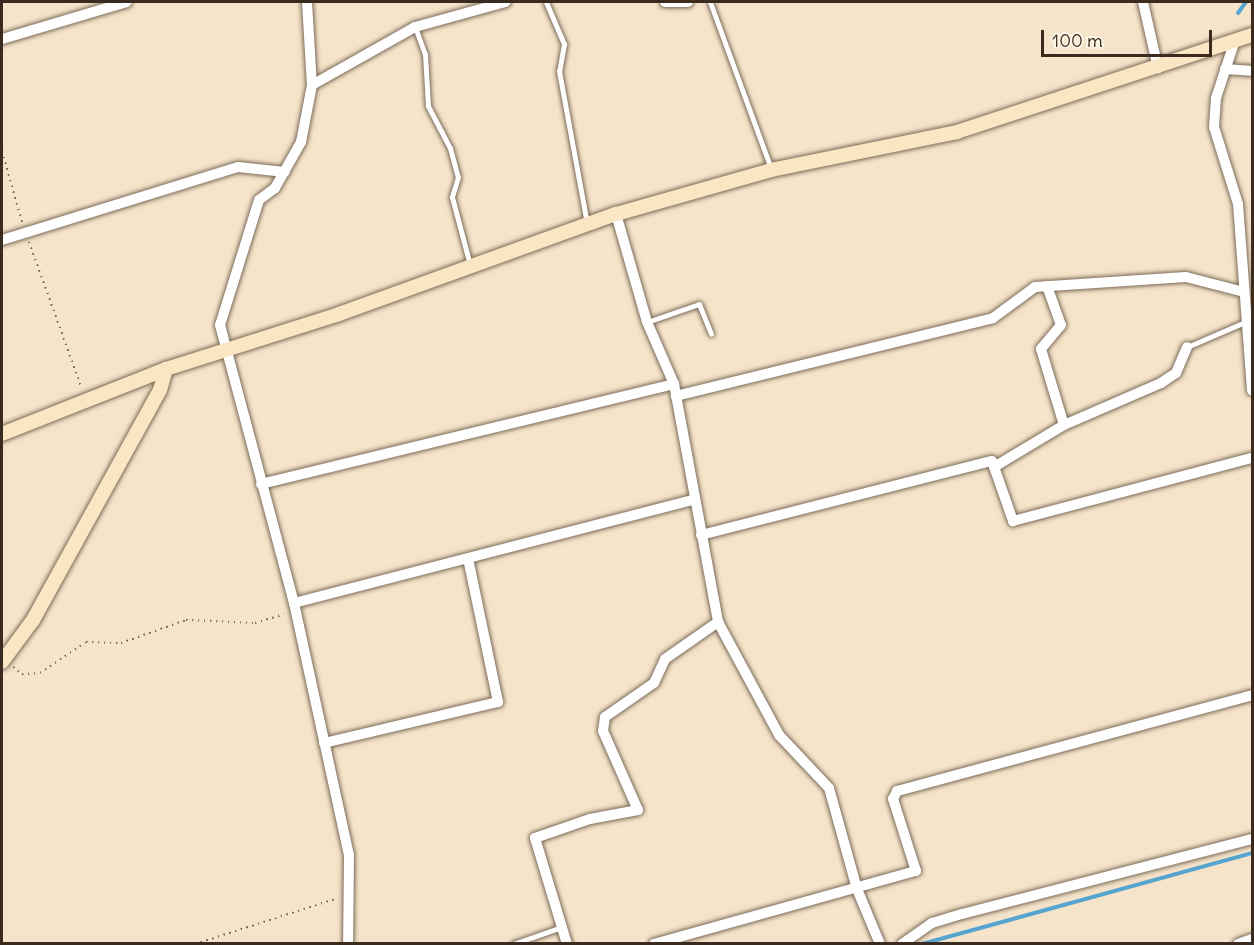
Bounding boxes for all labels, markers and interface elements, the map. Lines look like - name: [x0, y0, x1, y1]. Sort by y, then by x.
- scale bar: [1044, 18, 1215, 56]
- text: 100 m: [1052, 29, 1103, 52]

